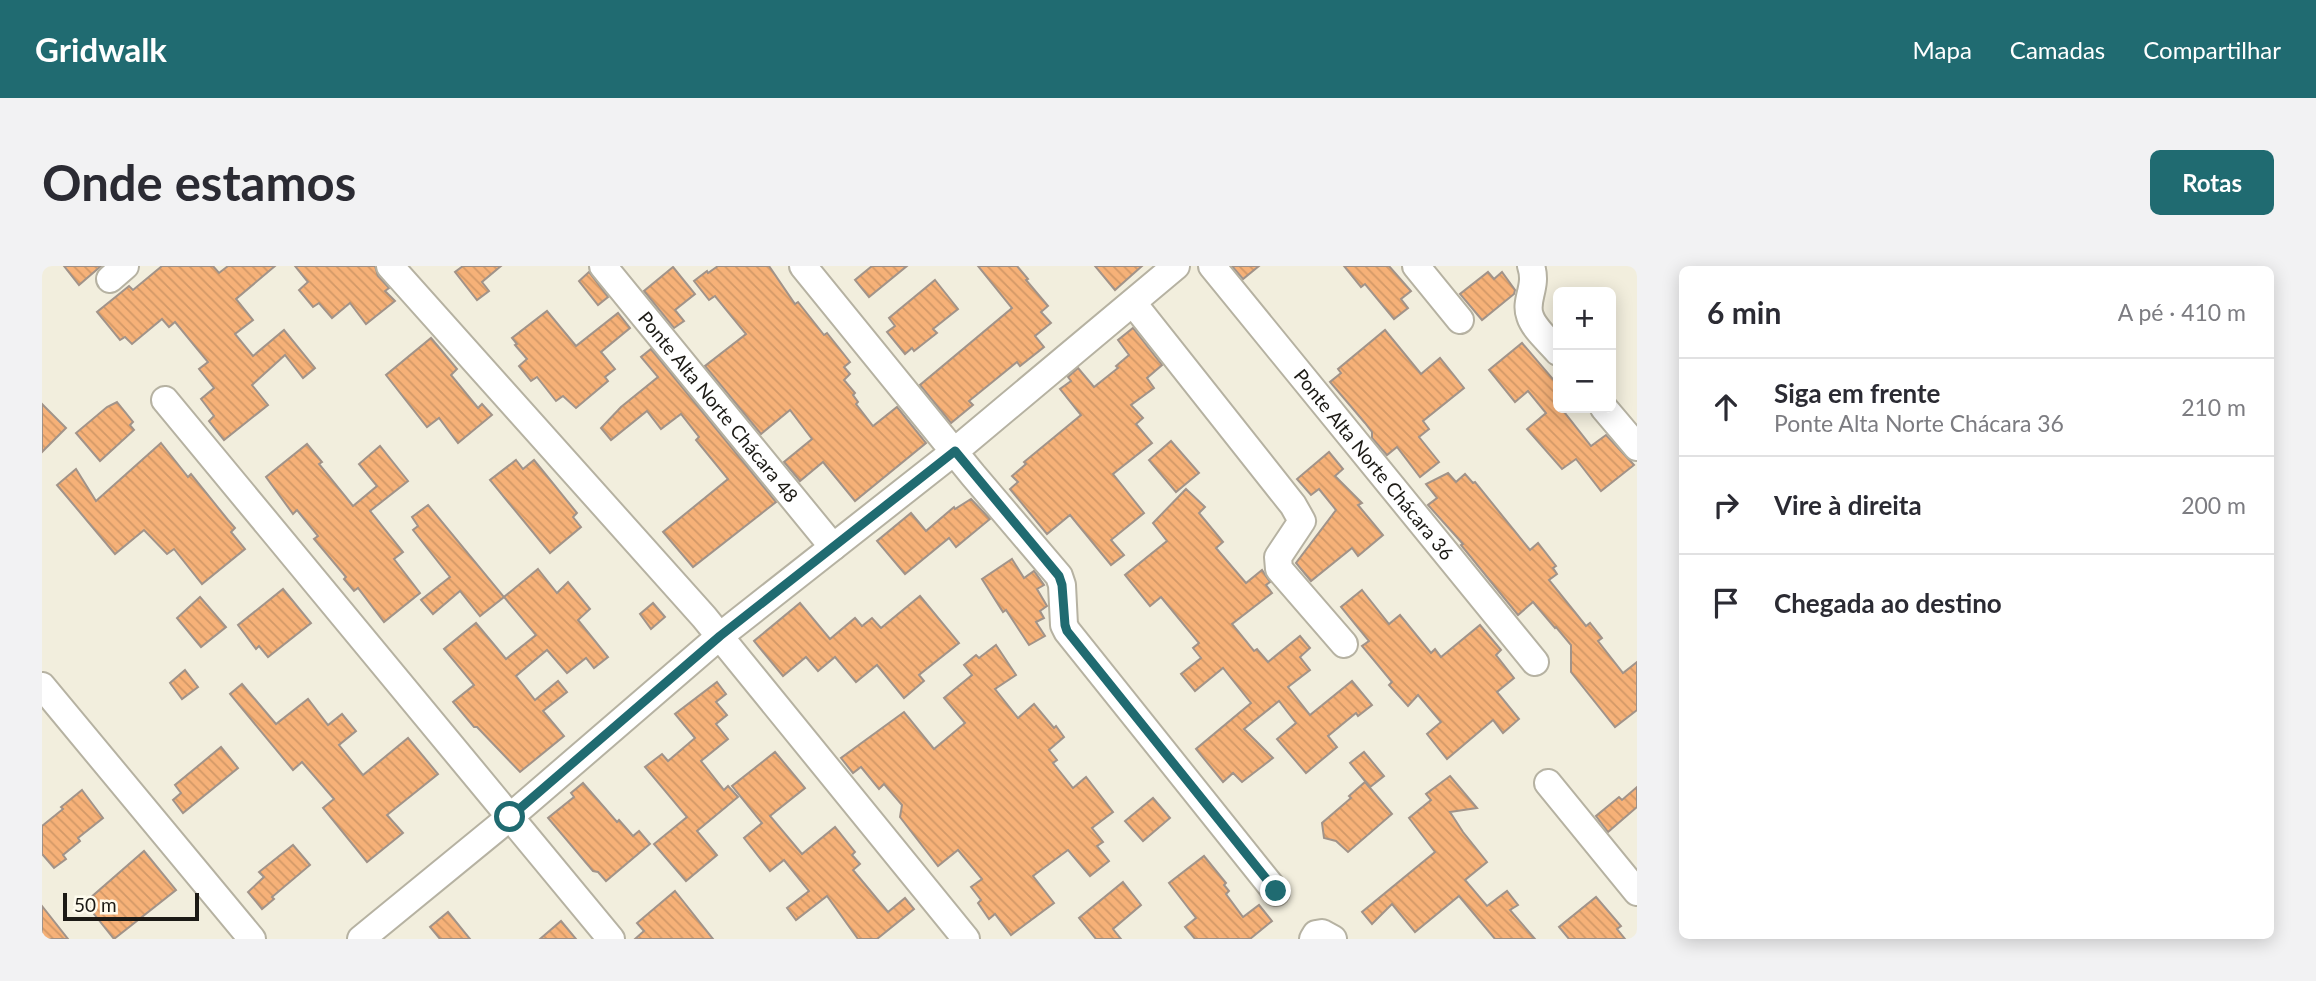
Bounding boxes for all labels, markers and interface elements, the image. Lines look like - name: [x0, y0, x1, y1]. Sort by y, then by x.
- text: Gridwalk: [35, 29, 167, 69]
- text: Mapa: [1913, 35, 1972, 64]
- text: Camadas: [2010, 35, 2105, 64]
- text: Compartilhar: [2143, 35, 2281, 64]
- button: Rotas: [2150, 150, 2274, 215]
- text: Onde estamos: [42, 153, 356, 211]
- map controls: [1553, 287, 1616, 413]
- button: +: [1553, 287, 1616, 350]
- text: 6 min: [1707, 294, 1781, 330]
- text: A pé · 410 m: [2118, 298, 2246, 326]
- street label: Ponte Alta Norte Chácara 48: [634, 306, 803, 507]
- button: −: [1553, 350, 1616, 413]
- street label: Ponte Alta Norte Chácara 36: [1290, 364, 1459, 564]
- text: Siga em frente: [1774, 377, 1941, 409]
- icon: ahead: [1707, 388, 1745, 426]
- text: 210 m: [2181, 393, 2246, 421]
- text: Ponte Alta Norte Chácara 36: [1774, 409, 2064, 437]
- icon: right: [1707, 486, 1745, 524]
- text: Vire à direita: [1774, 489, 1922, 521]
- text: 200 m: [2181, 491, 2246, 519]
- icon: arrive: [1707, 584, 1745, 622]
- text: Chegada ao destino: [1774, 587, 2002, 619]
- route start: [494, 801, 525, 832]
- route end: [1260, 875, 1291, 906]
- scale bar: [63, 890, 200, 922]
- text: 50 m: [74, 893, 117, 916]

